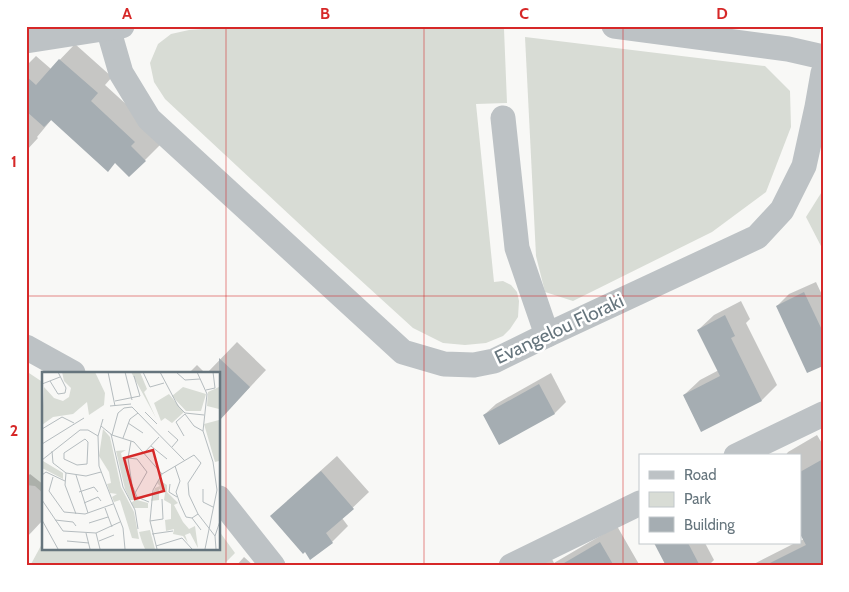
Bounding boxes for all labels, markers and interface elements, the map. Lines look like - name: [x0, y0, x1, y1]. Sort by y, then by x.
- text: A: [122, 4, 132, 23]
- text: B: [320, 4, 330, 23]
- text: C: [519, 4, 529, 23]
- text: D: [716, 4, 728, 23]
- text: 1: [11, 152, 17, 171]
- street label: Evangelou Floraki: [491, 289, 627, 369]
- inset map: [42, 372, 220, 550]
- text: 2: [10, 421, 18, 440]
- legend: [639, 454, 802, 544]
- text: Road: [684, 466, 717, 484]
- text: Park: [684, 490, 711, 508]
- text: Building: [684, 516, 735, 534]

